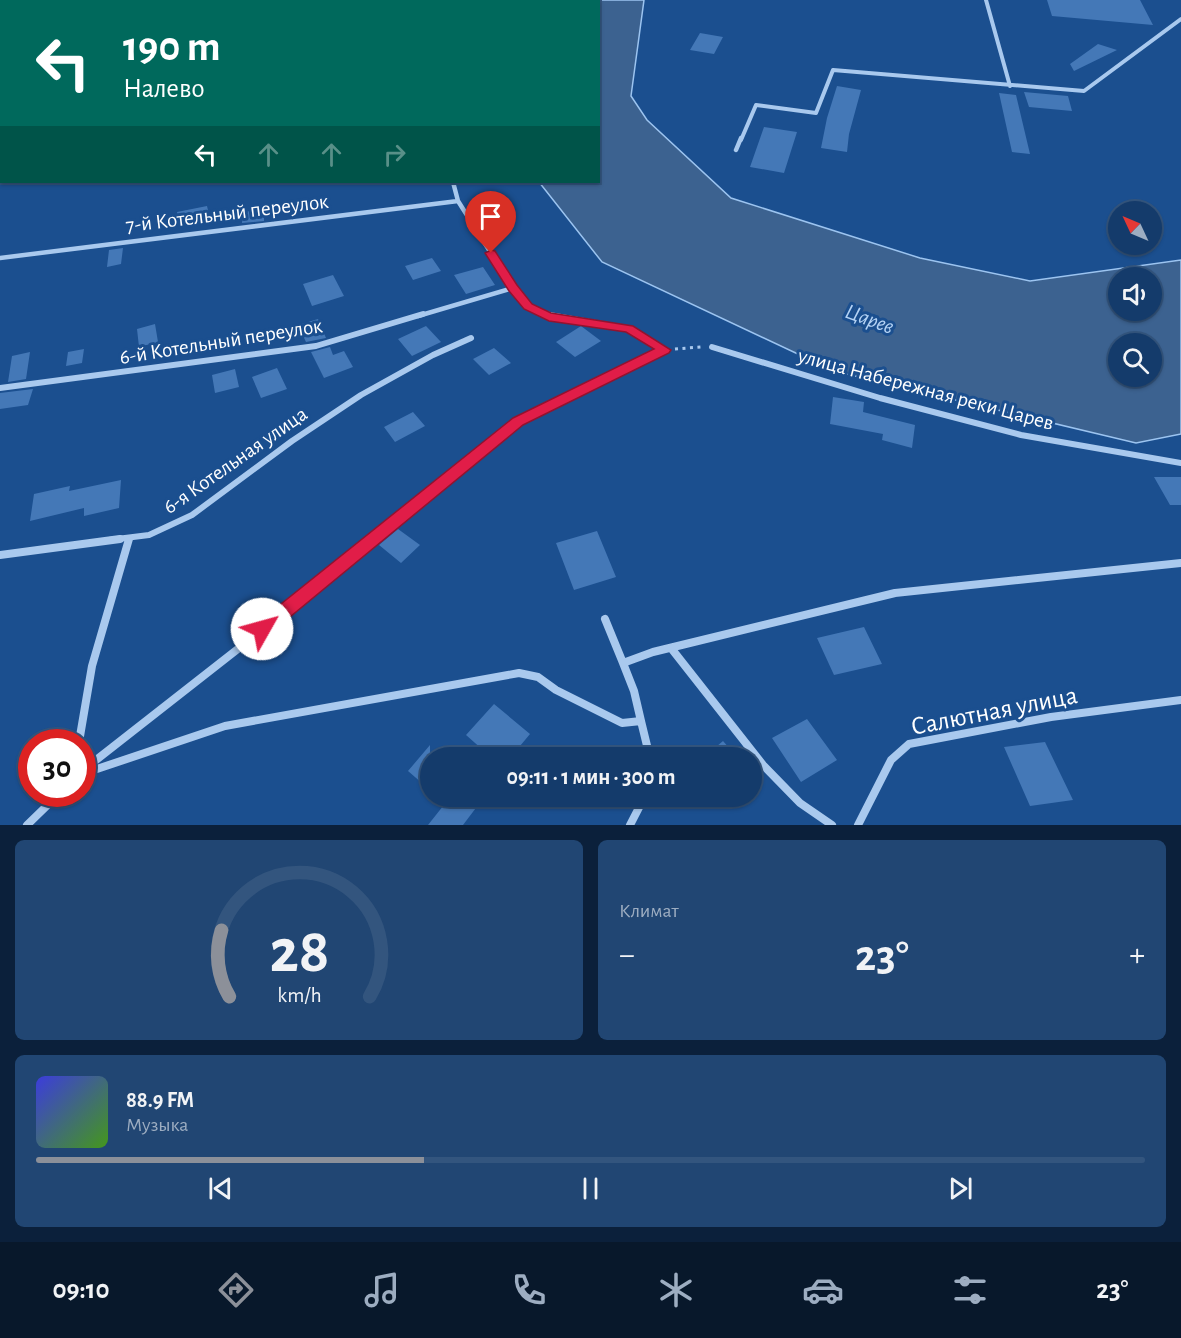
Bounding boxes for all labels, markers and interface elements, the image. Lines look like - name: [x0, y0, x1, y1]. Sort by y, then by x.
- icon: left: [24, 24, 102, 102]
- text: 190 m: [123, 26, 221, 68]
- text: Налево: [123, 75, 205, 102]
- icon: left: [189, 138, 222, 171]
- icon: ahead: [252, 138, 285, 171]
- icon: ahead: [315, 138, 348, 171]
- icon: right: [378, 138, 411, 171]
- street label: 7-й Котельный переулок: [125, 191, 330, 236]
- pin: [465, 191, 516, 253]
- icon: arrive: [474, 200, 507, 233]
- north arrow: [1108, 201, 1162, 255]
- map controls: [1108, 201, 1162, 387]
- button: sound: [1108, 267, 1162, 321]
- water label: Царев: [842, 300, 897, 339]
- street label: 6-й Котельный переулок: [118, 315, 324, 368]
- button: search: [1108, 333, 1162, 387]
- street label: улица Набережная реки Царев: [795, 345, 1056, 434]
- street label: 6-я Котельная улица: [160, 403, 311, 518]
- position arrow: [230, 597, 294, 661]
- street label: Салютная улица: [909, 682, 1080, 740]
- speed limit sign: 30: [18, 729, 96, 807]
- text: 09:11 · 1 мин · 300 m: [507, 766, 675, 788]
- text: Климат: [619, 901, 679, 921]
- text: 28: [269, 921, 329, 983]
- text: 23°: [855, 934, 909, 979]
- text: −: [619, 939, 635, 972]
- text: +: [1129, 939, 1145, 972]
- text: km/h: [277, 985, 321, 1006]
- text: 88.9 FM: [126, 1089, 194, 1111]
- text: Музыка: [126, 1115, 188, 1135]
- icon: previous: [204, 1172, 237, 1205]
- icon: pause: [574, 1172, 607, 1205]
- icon: next: [944, 1172, 977, 1205]
- icon: directions: [215, 1269, 257, 1311]
- icon: music: [361, 1269, 403, 1311]
- icon: phone: [508, 1269, 550, 1311]
- icon: climate: [655, 1269, 697, 1311]
- icon: car: [802, 1269, 844, 1311]
- icon: filters: [949, 1269, 991, 1311]
- text: 09:10: [52, 1276, 110, 1303]
- text: 23°: [1096, 1276, 1128, 1303]

